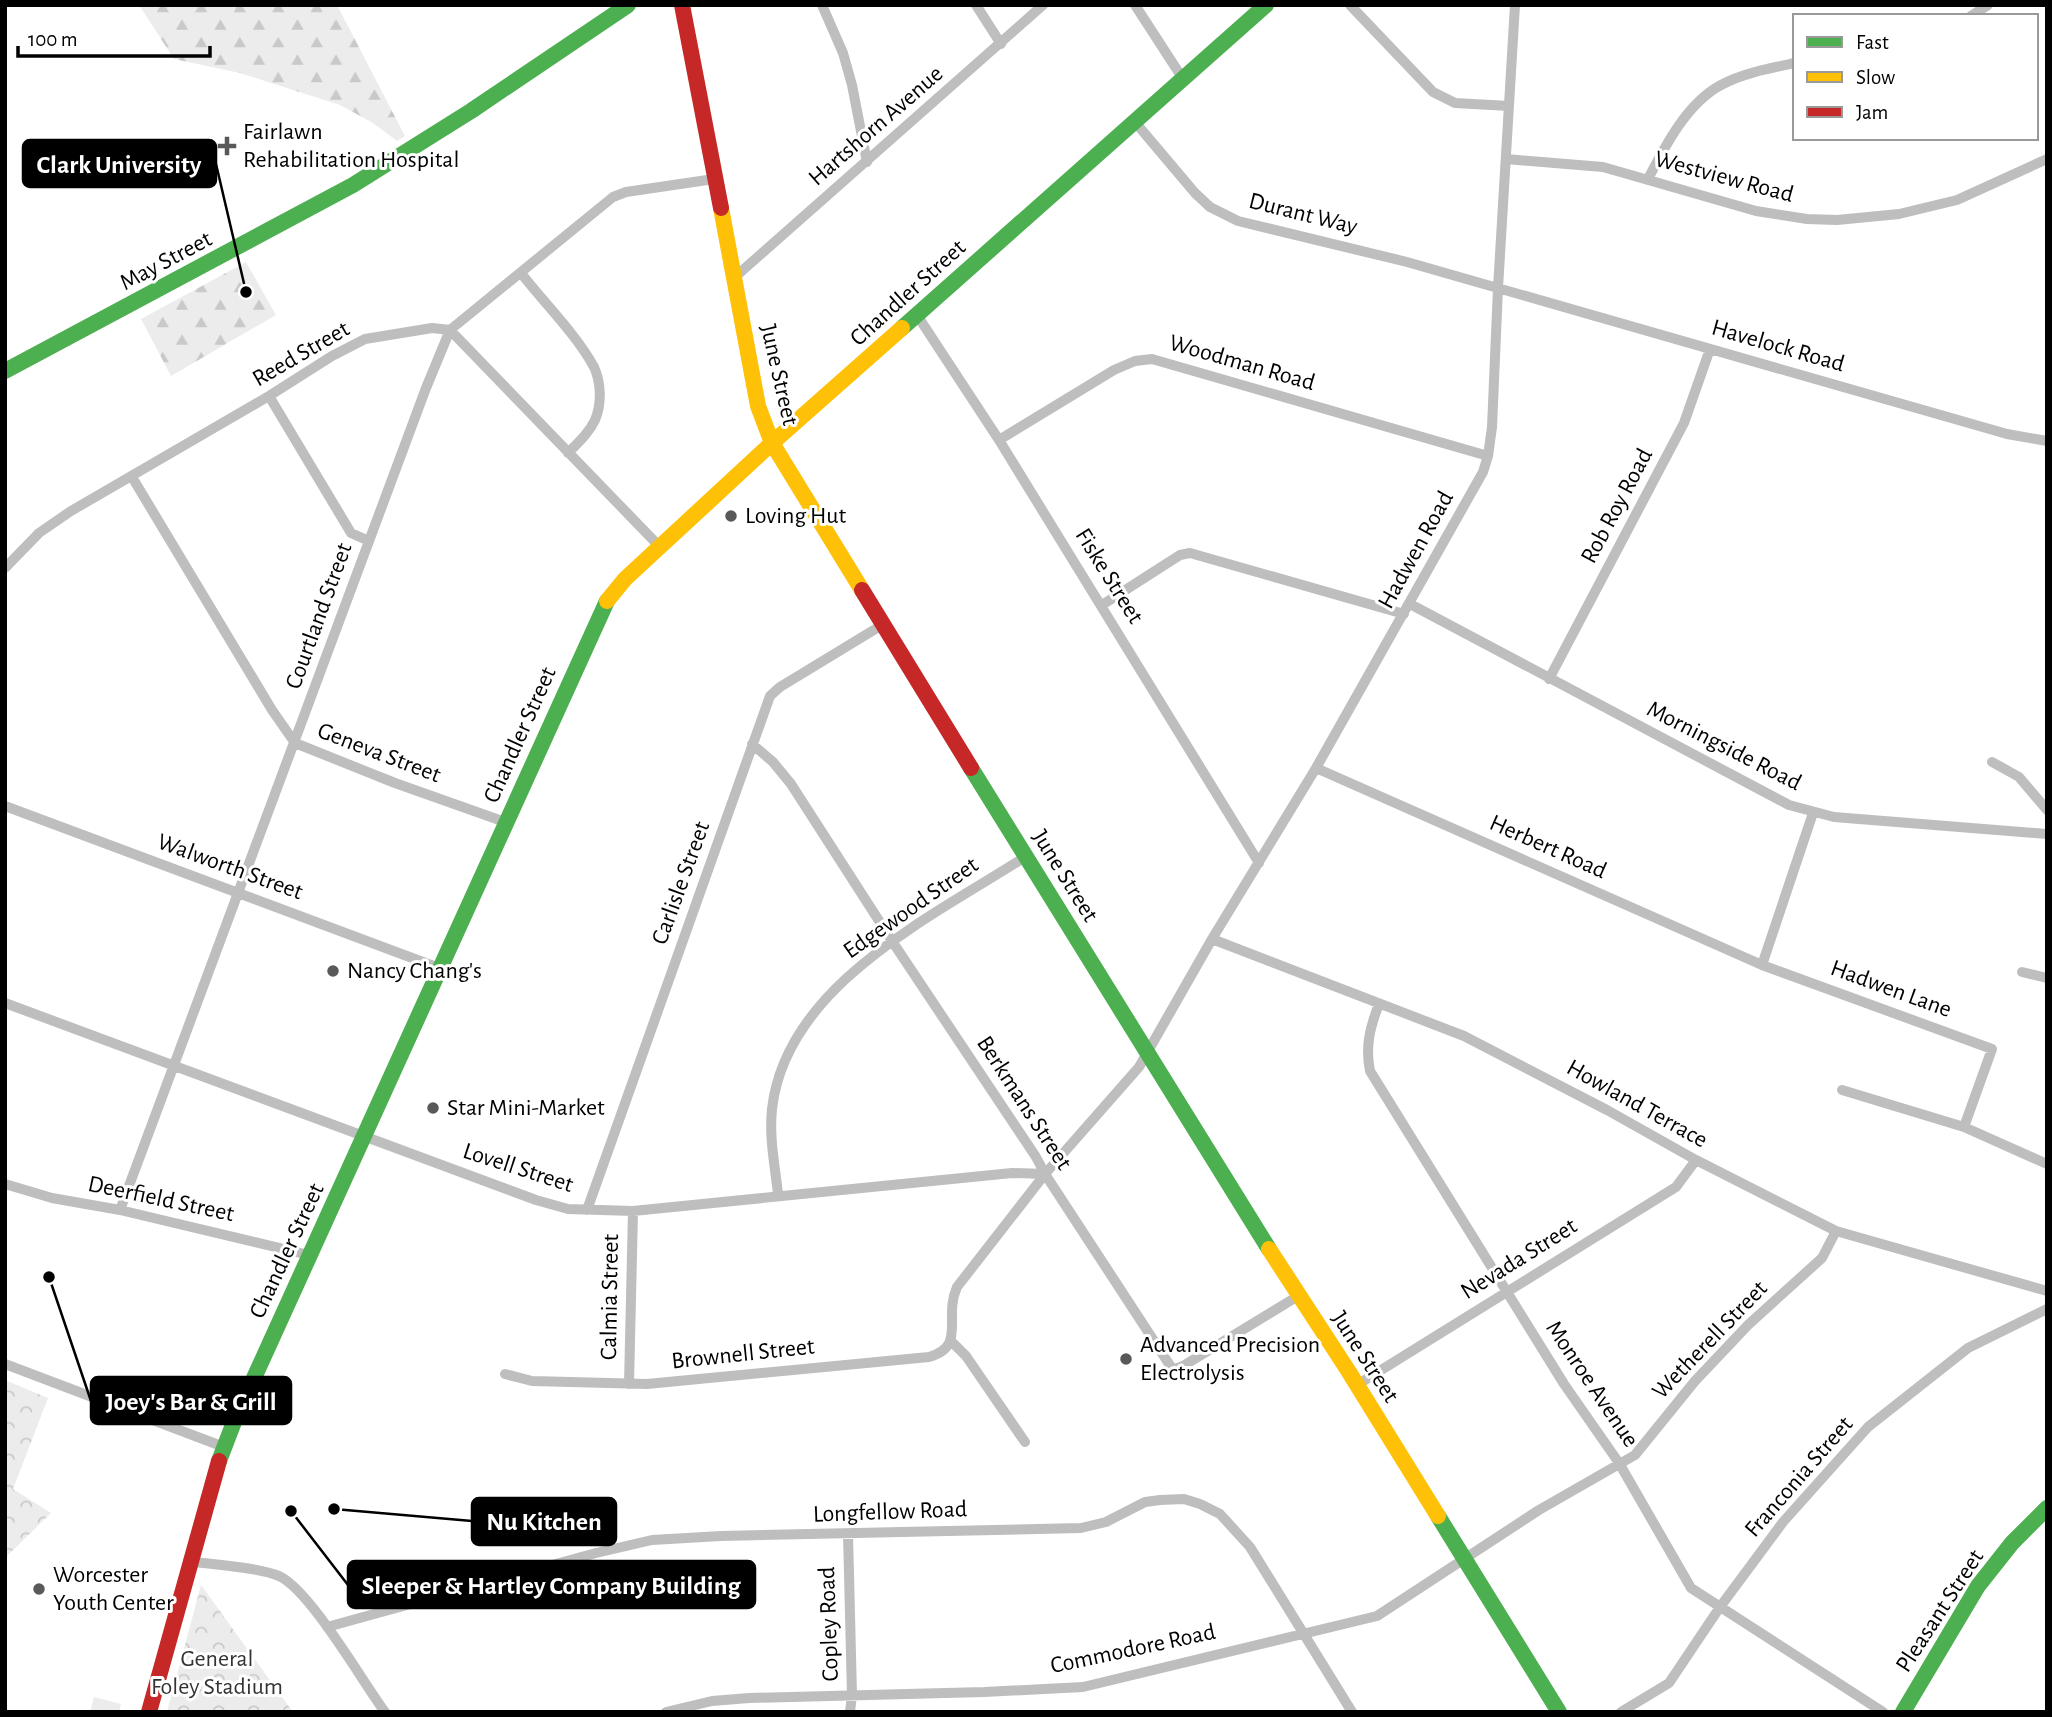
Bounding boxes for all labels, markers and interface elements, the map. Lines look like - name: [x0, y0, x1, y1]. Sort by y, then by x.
- scale bar: [18, 14, 210, 58]
- legend: [1793, 14, 2038, 140]
- text: 100 m: [28, 29, 78, 50]
- text: Fast: [1856, 32, 1889, 53]
- street label: Hartshorn Avenue: [804, 61, 948, 191]
- text: Slow: [1856, 67, 1895, 88]
- text: Jam: [1856, 102, 1888, 123]
- place label: Fairlawn Rehabilitation Hospital: [243, 120, 459, 172]
- marker: Fairlawn Rehabilitation Hospital: [217, 136, 237, 156]
- callout: Clark University: [23, 140, 216, 187]
- street label: Westview Road: [1652, 147, 1796, 207]
- text: Clark University: [37, 152, 202, 178]
- street label: Durant Way: [1246, 189, 1360, 239]
- street label: May Street: [116, 227, 216, 295]
- street label: Chandler Street: [846, 235, 970, 351]
- street label: Havelock Road: [1709, 316, 1847, 376]
- street label: Reed Street: [248, 317, 354, 391]
- street label: June Street: [756, 322, 802, 428]
- street label: Woodman Road: [1166, 331, 1318, 395]
- street label: Rob Roy Road: [1577, 445, 1657, 567]
- street label: Hadwen Road: [1374, 487, 1458, 613]
- place label: Loving Hut: [745, 504, 847, 528]
- marker: Loving Hut: [723, 508, 739, 524]
- street label: Fiske Street: [1070, 524, 1148, 628]
- street label: Courtland Street: [282, 540, 357, 692]
- street label: Chandler Street: [479, 663, 561, 806]
- street label: Morningside Road: [1643, 697, 1805, 795]
- street label: Geneva Street: [314, 719, 444, 788]
- street label: Herbert Road: [1486, 811, 1610, 883]
- street label: Carlisle Street: [648, 818, 714, 948]
- street label: June Street: [1028, 826, 1103, 926]
- street label: Walworth Street: [154, 830, 306, 905]
- street label: Edgewood Street: [839, 853, 983, 963]
- street label: Hadwen Lane: [1827, 956, 1955, 1022]
- place label: Nancy Chang's: [347, 959, 482, 983]
- marker: Nancy Chang's: [325, 963, 341, 979]
- street label: Berkmans Street: [972, 1032, 1076, 1174]
- street label: Howland Terrace: [1563, 1055, 1711, 1153]
- place label: Star Mini-Market: [447, 1096, 605, 1120]
- marker: Star Mini-Market: [425, 1100, 441, 1116]
- street label: Lovell Street: [460, 1139, 576, 1197]
- street label: Deerfield Street: [86, 1172, 236, 1226]
- street label: Chandler Street: [245, 1180, 329, 1322]
- street label: Nevada Street: [1457, 1214, 1582, 1304]
- street label: Calmia Street: [597, 1233, 623, 1360]
- street label: Wetherell Street: [1648, 1276, 1772, 1404]
- street label: June Street: [1327, 1307, 1403, 1407]
- street label: Monroe Avenue: [1541, 1317, 1643, 1451]
- place label: Advanced Precision Electrolysis: [1140, 1333, 1320, 1385]
- street label: Brownell Street: [670, 1335, 816, 1373]
- marker: Advanced Precision Electrolysis: [1118, 1351, 1134, 1367]
- callout: Joey's Bar & Grill: [91, 1377, 291, 1424]
- text: Joey's Bar & Grill: [105, 1389, 277, 1415]
- street label: Franconia Street: [1740, 1412, 1858, 1542]
- street label: Longfellow Road: [812, 1497, 968, 1527]
- callout: Nu Kitchen: [472, 1498, 616, 1545]
- text: Nu Kitchen: [486, 1509, 602, 1535]
- street label: Pleasant Street: [1892, 1545, 1989, 1677]
- callout: Sleeper & Hartley Company Building: [348, 1561, 755, 1608]
- place label: Worcester Youth Center: [53, 1563, 174, 1615]
- street label: Copley Road: [815, 1566, 843, 1682]
- text: Sleeper & Hartley Company Building: [362, 1573, 741, 1599]
- marker: Worcester Youth Center: [31, 1581, 47, 1597]
- street label: Commodore Road: [1048, 1620, 1218, 1678]
- park label: General Foley Stadium: [151, 1647, 283, 1699]

